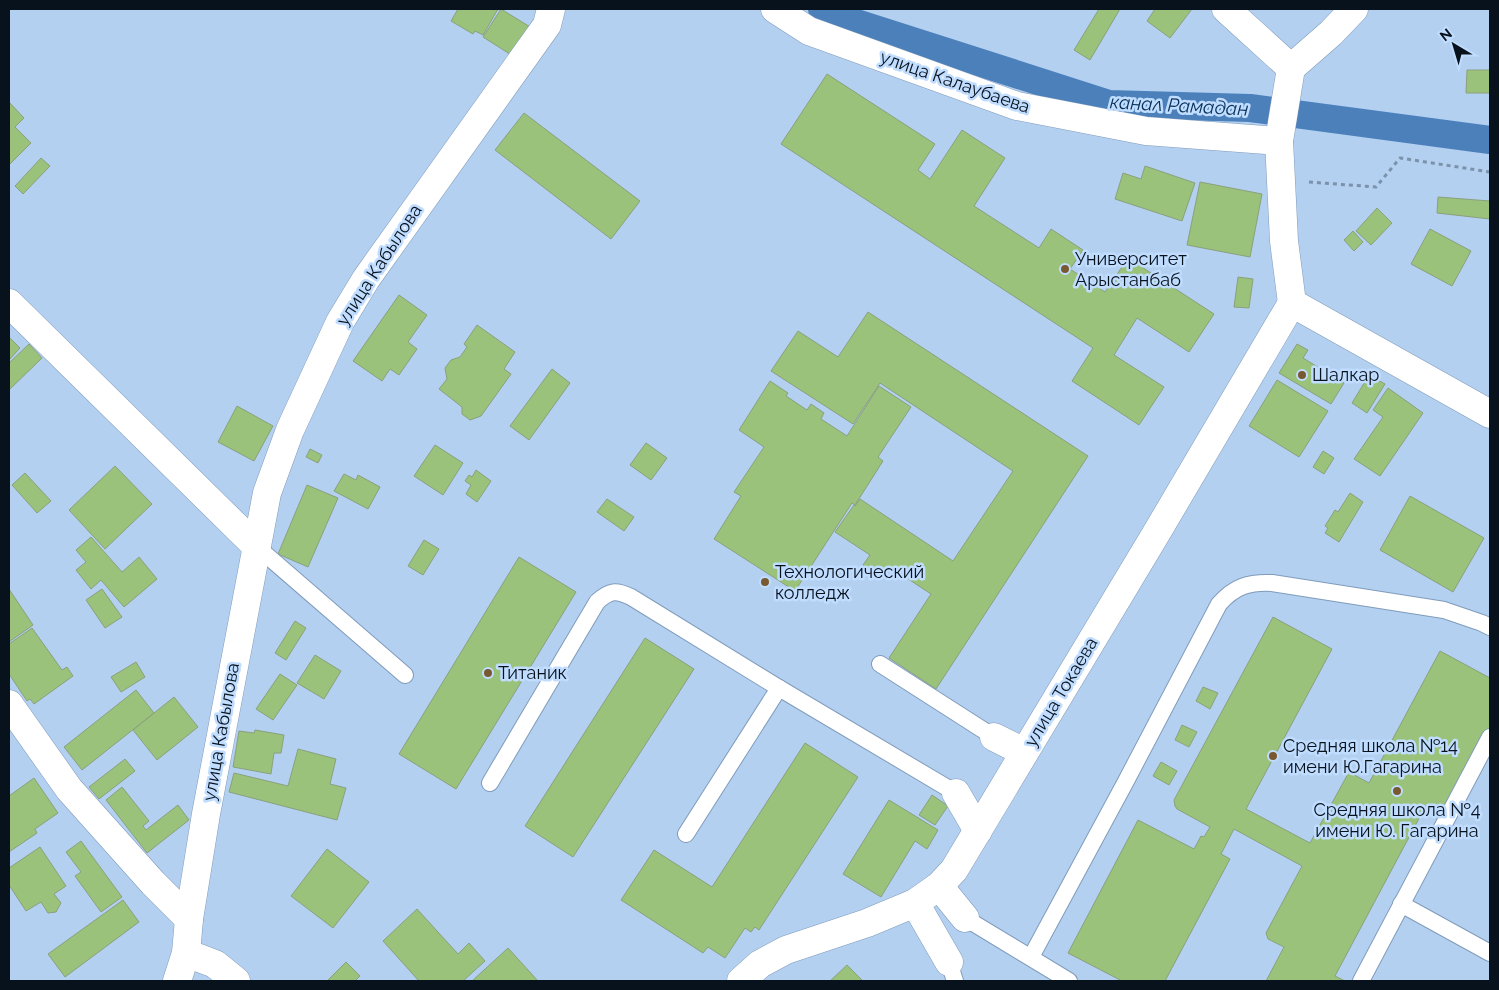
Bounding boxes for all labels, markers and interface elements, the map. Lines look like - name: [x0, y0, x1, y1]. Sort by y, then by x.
- north arrow: [1429, 20, 1479, 70]
- text: N: [1437, 25, 1455, 44]
- street label: улица Калаубаева: [878, 46, 1033, 117]
- water label: канал Рамадан: [1109, 90, 1249, 120]
- street label: улица Кабылова: [332, 200, 426, 329]
- place label: Университет Арыстанбаб: [1075, 248, 1187, 290]
- marker: Университет Арыстанбаб: [1059, 263, 1071, 275]
- place label: Шалкар: [1312, 364, 1379, 385]
- marker: Шалкар: [1296, 369, 1308, 381]
- place label: Технологический колледж: [775, 561, 924, 603]
- marker: Технологический колледж: [759, 576, 771, 588]
- street label: улица Токаева: [1020, 633, 1101, 750]
- street label: улица Кабылова: [198, 661, 243, 803]
- place label: Титаник: [498, 662, 567, 683]
- marker: Титаник: [482, 667, 494, 679]
- place label: Средняя школа №14 имени Ю.Гагарина: [1283, 735, 1458, 777]
- marker: Средняя школа №14 имени Ю.Гагарина: [1267, 750, 1279, 762]
- marker: Средняя школа №4 имени Ю. Гагарина: [1391, 785, 1403, 797]
- place label: Средняя школа №4 имени Ю. Гагарина: [1313, 799, 1481, 841]

